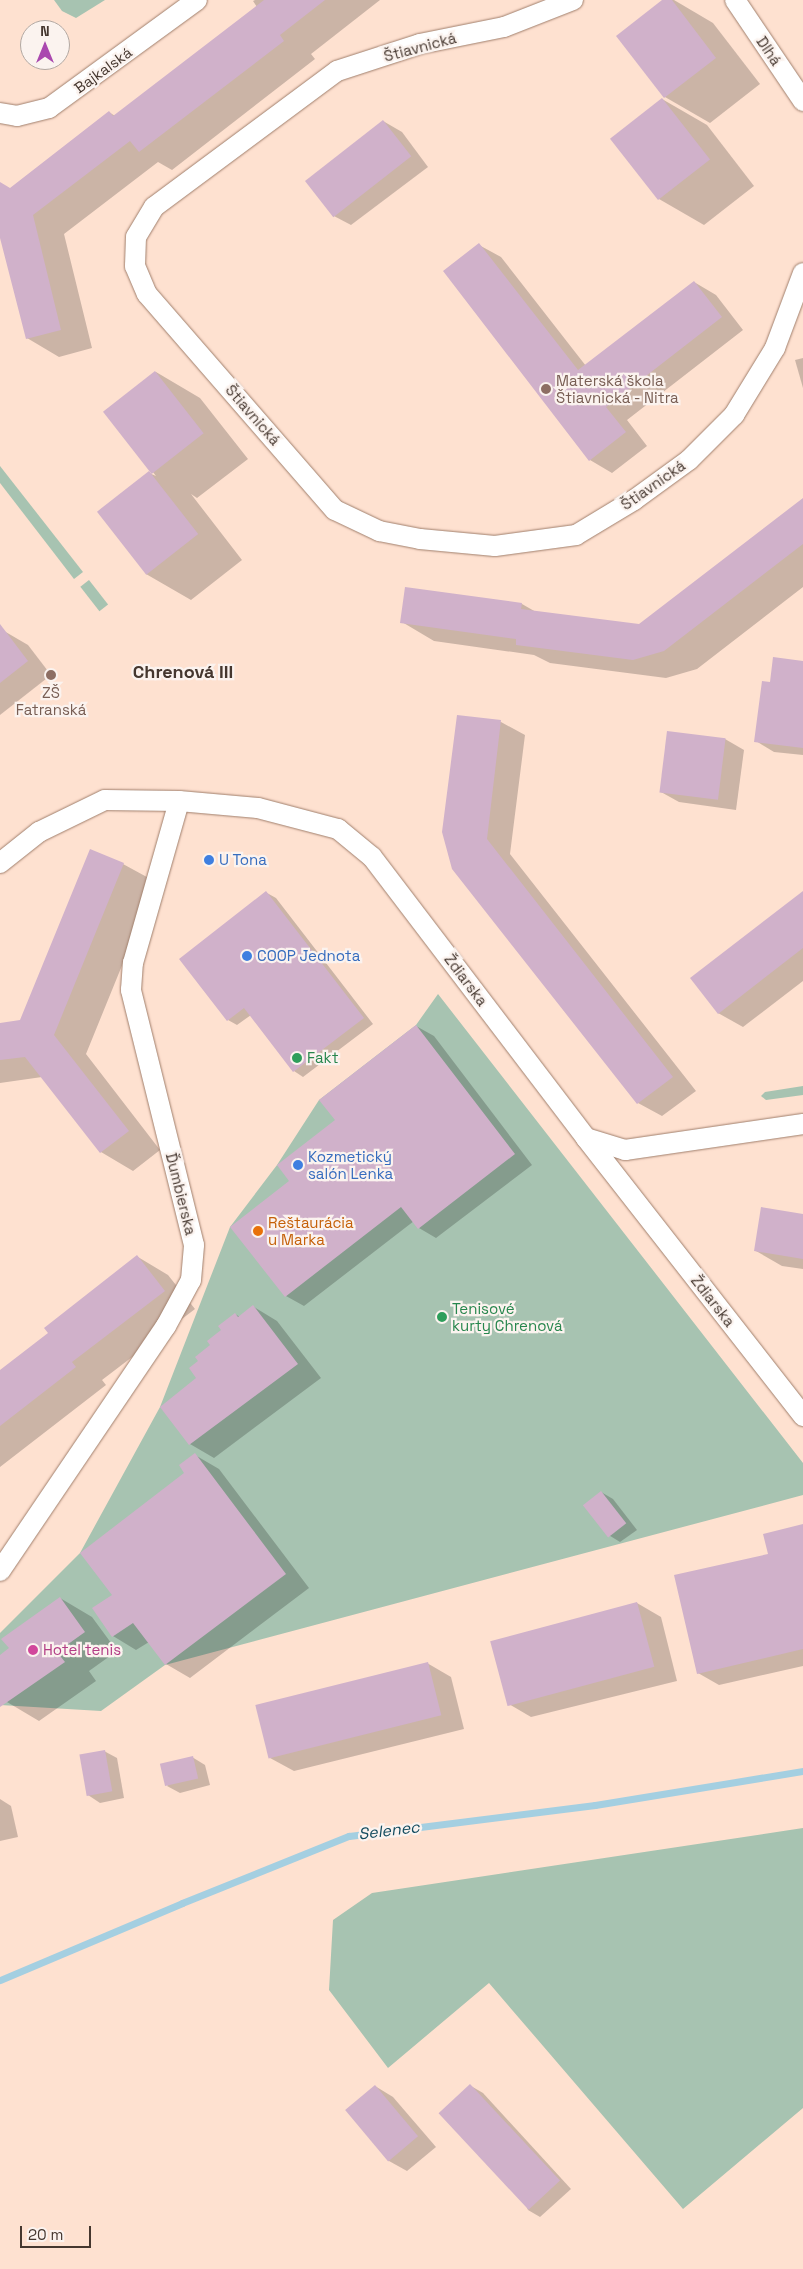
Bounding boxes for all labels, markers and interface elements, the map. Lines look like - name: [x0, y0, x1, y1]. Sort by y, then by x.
- north arrow: [20, 20, 70, 70]
- text: N: [40, 22, 50, 40]
- street label: Štiavnická: [382, 29, 458, 65]
- street label: Dlhá: [753, 33, 785, 69]
- street label: Bajkalská: [71, 43, 135, 97]
- place label: Materská škola Štiavnická - Nitra: [556, 371, 680, 406]
- street label: Štiavnická: [222, 381, 284, 449]
- marker: Materská škola Štiavnická - Nitra: [540, 383, 552, 395]
- street label: Štiavnická: [617, 456, 689, 514]
- district label: Chrenová III: [133, 661, 233, 683]
- marker: ZŠ Fatranská: [45, 669, 57, 681]
- place label: ZŠ Fatranská: [16, 683, 86, 718]
- place label: U Tona: [219, 851, 267, 869]
- marker: U Tona: [203, 854, 215, 866]
- place label: COOP Jednota: [257, 947, 360, 965]
- marker: COOP Jednota: [241, 950, 253, 962]
- street label: Ždiarska: [441, 950, 491, 1010]
- place label: Fakt: [307, 1049, 339, 1067]
- marker: Fakt: [291, 1052, 303, 1064]
- place label: Kozmetický salón Lenka: [308, 1147, 393, 1182]
- street label: Ďumbierska: [162, 1151, 200, 1237]
- marker: Kozmetický salón Lenka: [292, 1159, 304, 1171]
- place label: Reštaurácia u Marka: [268, 1213, 354, 1248]
- marker: Reštaurácia u Marka: [252, 1225, 264, 1237]
- street label: Ždiarska: [687, 1272, 739, 1330]
- place label: Tenisové kurty Chrenová: [452, 1299, 563, 1334]
- marker: Tenisové kurty Chrenová: [436, 1311, 448, 1323]
- place label: Hotel tenis: [43, 1641, 121, 1659]
- marker: Hotel tenis: [27, 1644, 39, 1656]
- water label: Selenec: [357, 1818, 421, 1844]
- scale bar: [22, 2216, 94, 2248]
- text: 20 m: [28, 2225, 63, 2244]

